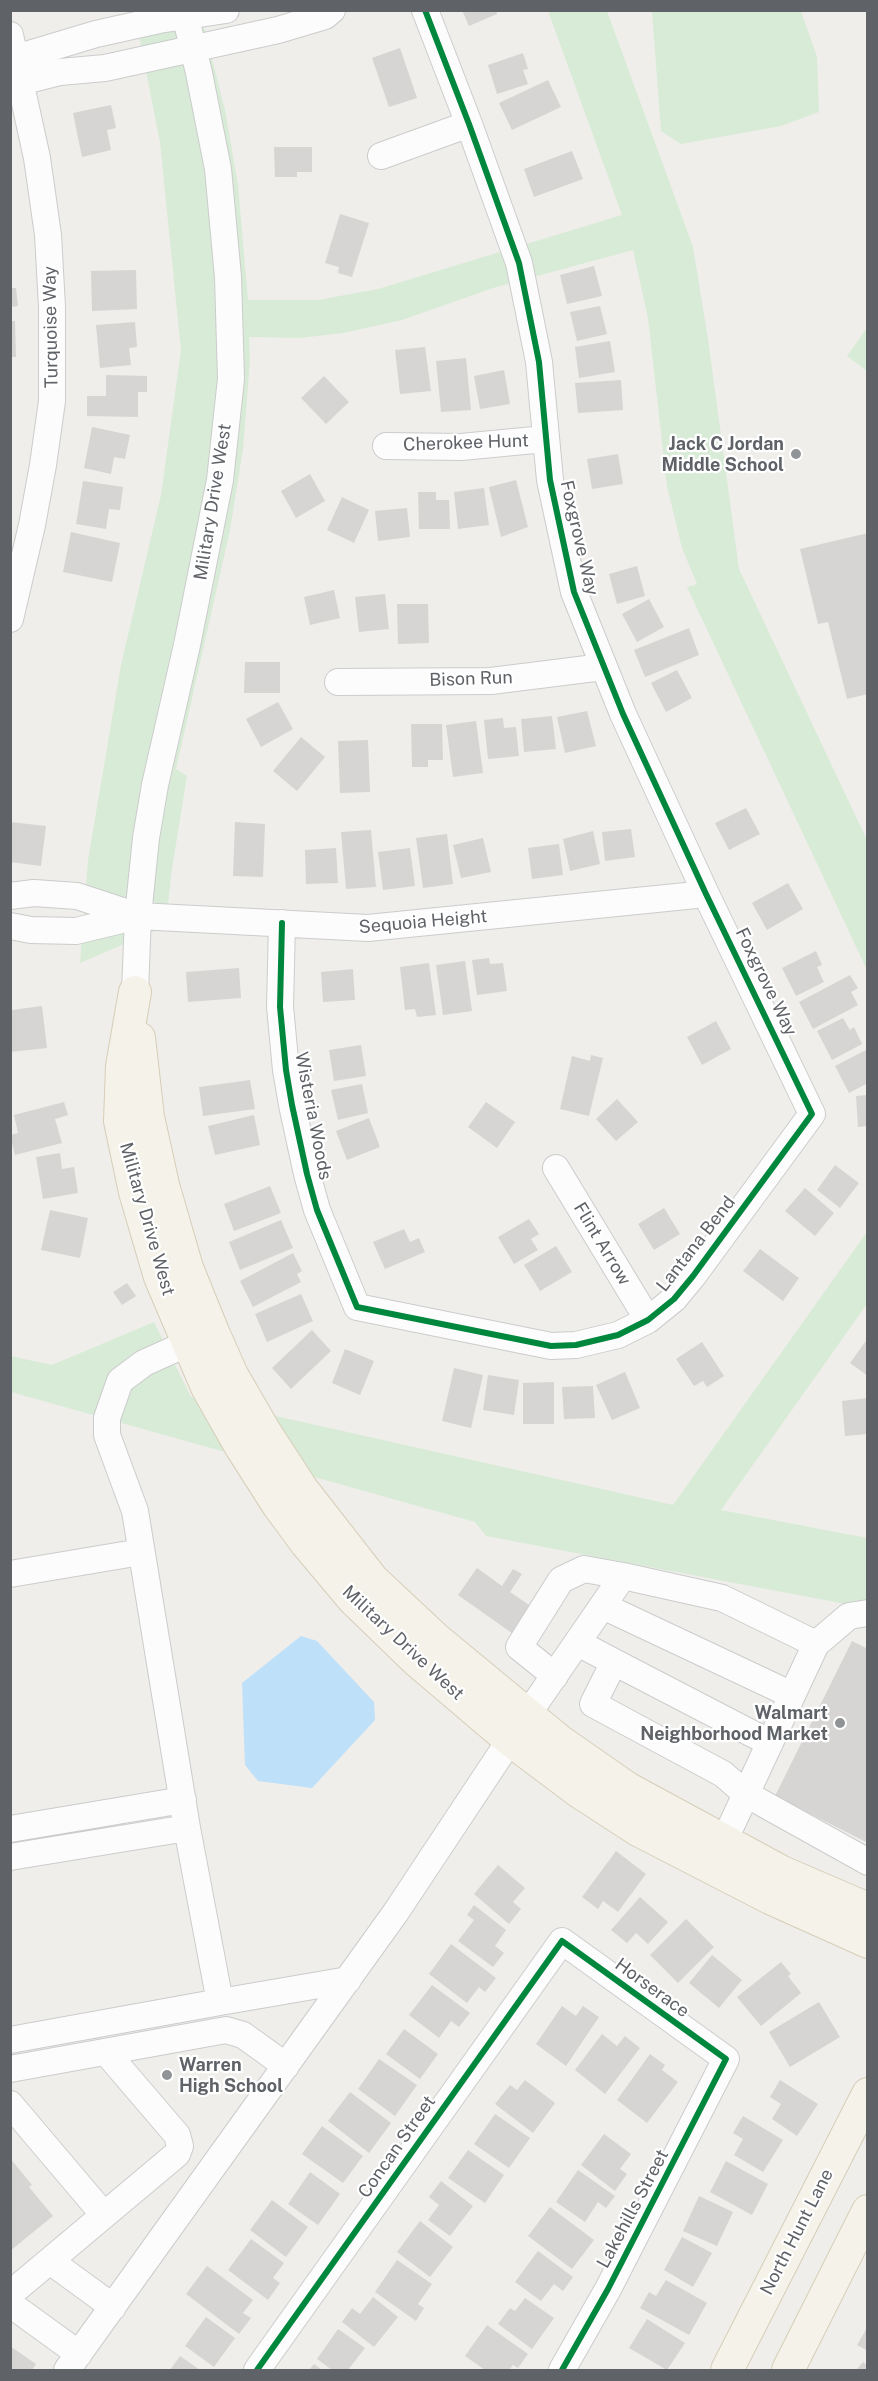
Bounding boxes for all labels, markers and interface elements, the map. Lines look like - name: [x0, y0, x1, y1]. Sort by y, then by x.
- street label: Turquoise Way: [39, 266, 63, 388]
- street label: Military Drive West: [190, 422, 236, 582]
- street label: Cherokee Hunt: [403, 430, 529, 456]
- place label: Jack C Jordan Middle School: [661, 433, 784, 476]
- marker: Jack C Jordan Middle School: [789, 447, 803, 461]
- street label: Foxgrove Way: [555, 478, 603, 598]
- street label: Bison Run: [429, 667, 513, 691]
- street label: Sequoia Height: [358, 906, 488, 938]
- street label: Foxgrove Way: [731, 924, 801, 1040]
- street label: Wisteria Woods: [290, 1050, 336, 1182]
- street label: Military Drive West: [115, 1140, 179, 1298]
- street label: Lantana Bend: [652, 1192, 740, 1296]
- street label: Flint Arrow: [569, 1199, 635, 1289]
- street label: Military Drive West: [338, 1581, 468, 1705]
- place label: Walmart Neighborhood Market: [640, 1702, 828, 1744]
- marker: Walmart Neighborhood Market: [833, 1716, 847, 1730]
- street label: Horserace: [611, 1954, 693, 2022]
- place label: Warren High School: [179, 2054, 283, 2096]
- marker: Warren High School: [160, 2068, 174, 2082]
- street label: Concan Street: [354, 2092, 440, 2202]
- street label: Lakehills Street: [593, 2146, 673, 2272]
- street label: North Hunt Lane: [756, 2165, 838, 2299]

